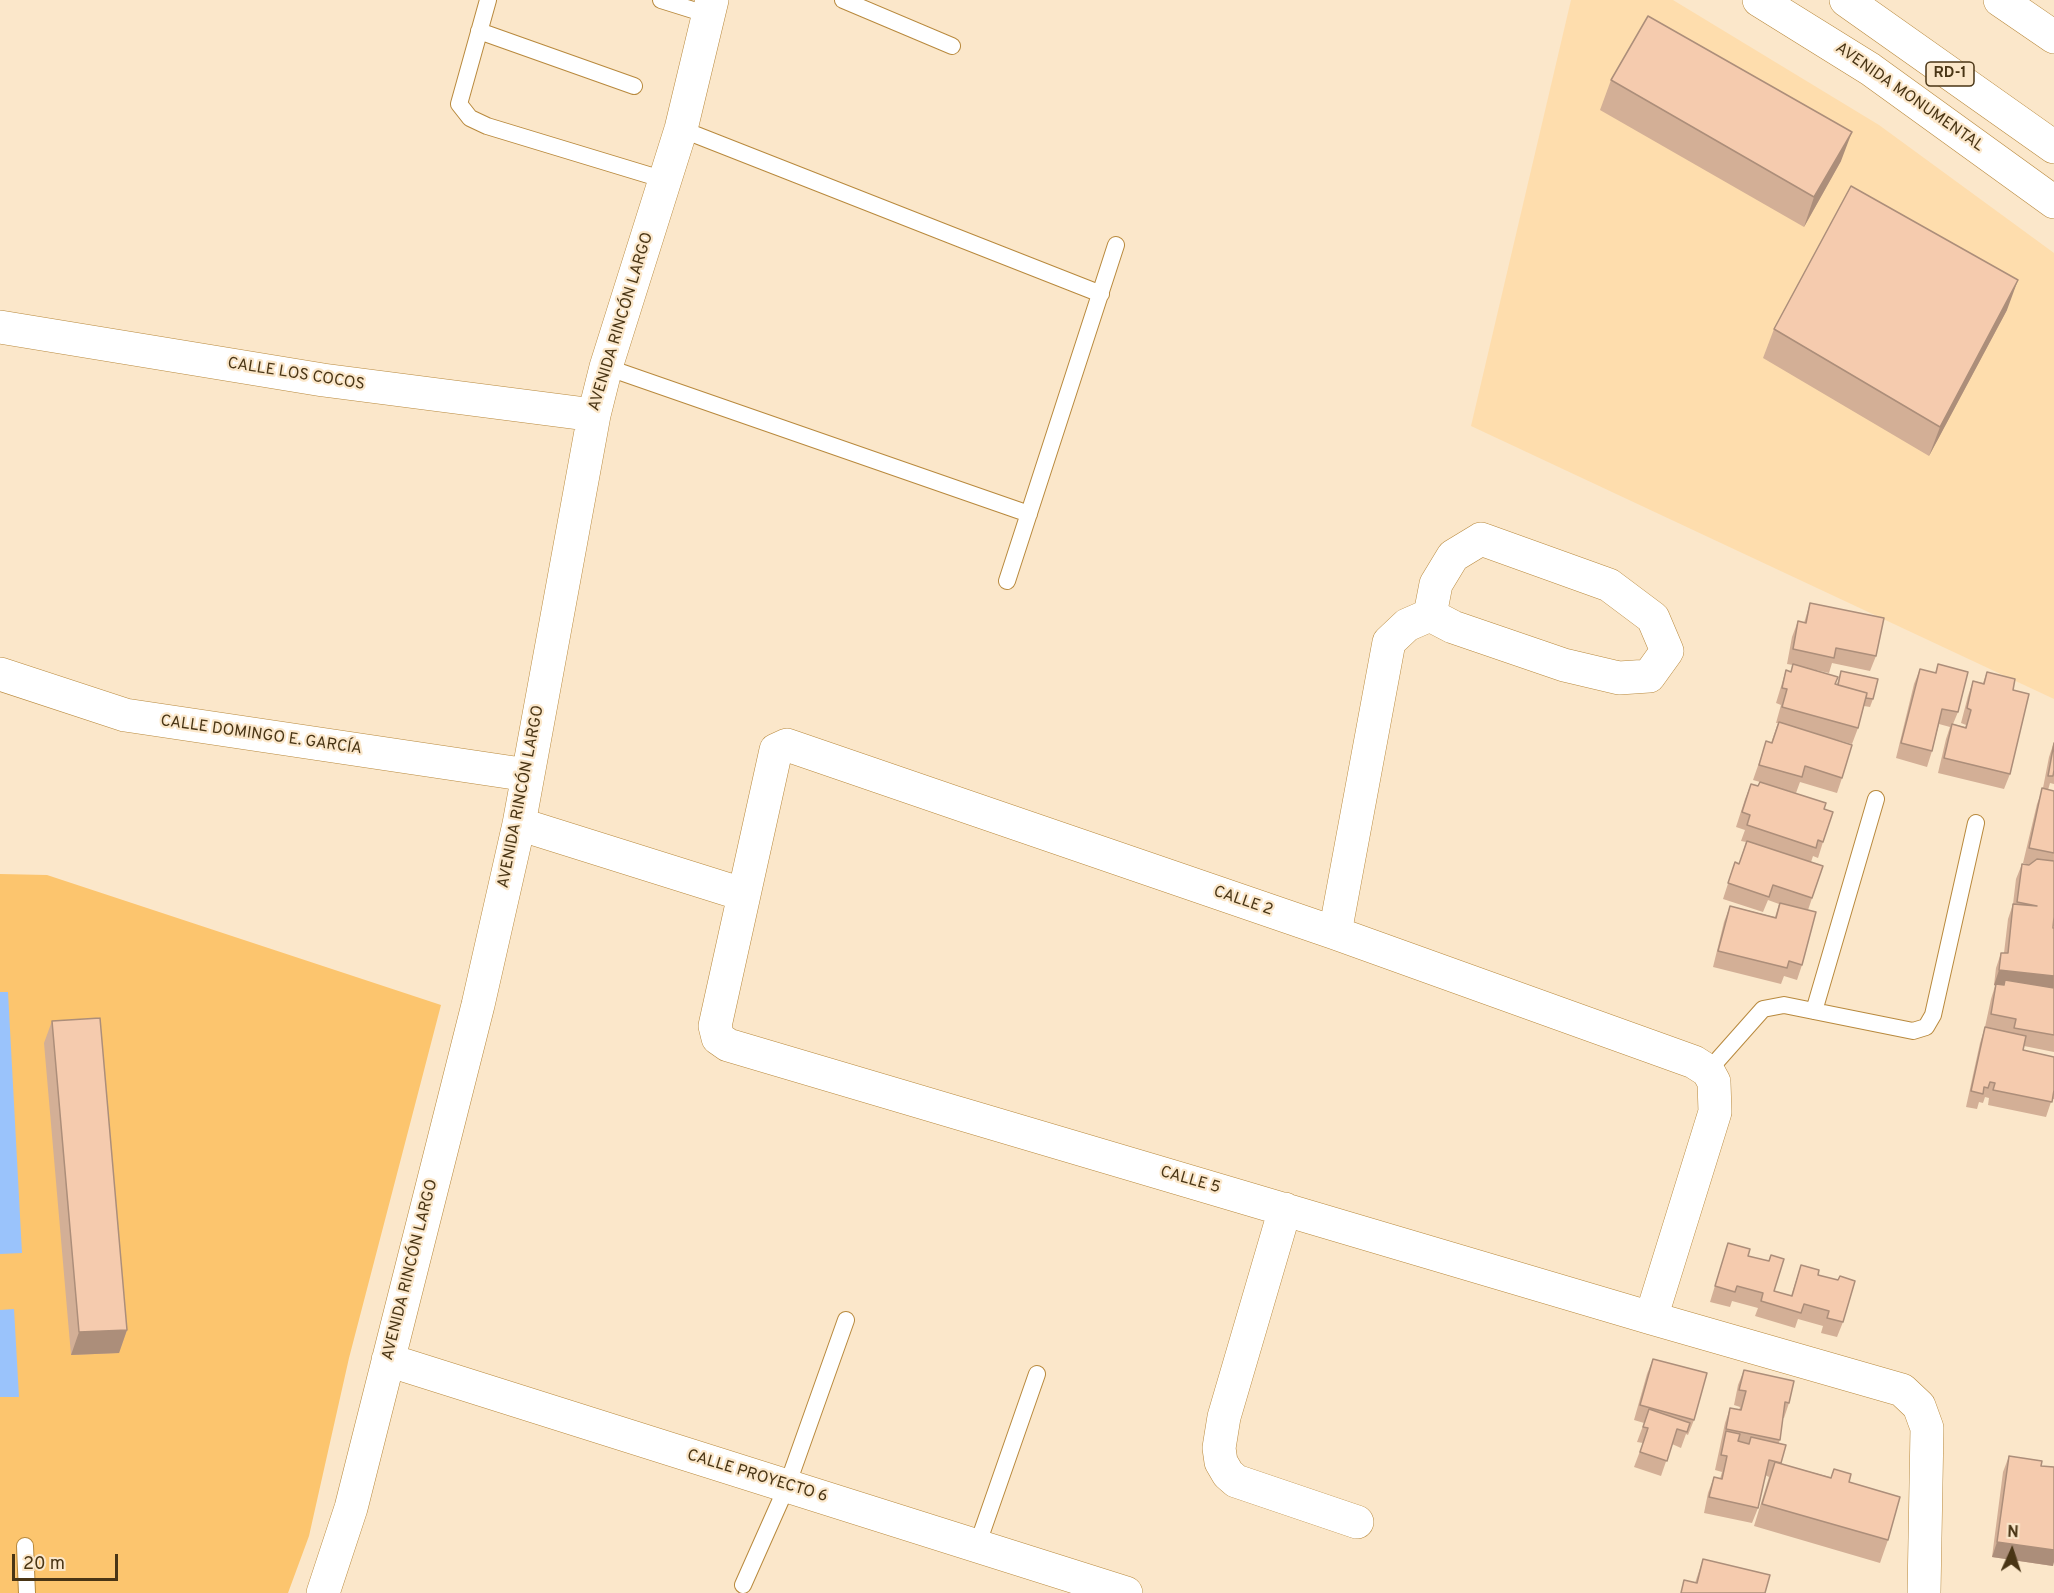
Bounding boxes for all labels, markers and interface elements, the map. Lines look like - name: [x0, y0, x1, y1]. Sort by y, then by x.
- street label: AVENIDA MONUMENTAL: [1831, 39, 1987, 157]
- road number: RD-1: [1926, 62, 1974, 86]
- street label: AVENIDA RINCÓN LARGO: [586, 230, 658, 414]
- street label: CALLE LOS COCOS: [226, 355, 366, 395]
- street label: AVENIDA RINCÓN LARGO: [495, 704, 549, 890]
- street label: CALLE DOMINGO E. GARCÍA: [159, 712, 363, 760]
- street label: CALLE 2: [1211, 883, 1275, 921]
- street label: CALLE 5: [1158, 1163, 1222, 1199]
- street label: AVENIDA RINCÓN LARGO: [379, 1178, 443, 1362]
- street label: CALLE PROYECTO 6: [684, 1446, 830, 1508]
- north arrow: [1982, 1521, 2042, 1581]
- text: N: [2007, 1523, 2019, 1543]
- scale bar: [15, 1542, 122, 1580]
- text: 20 m: [23, 1553, 65, 1576]

